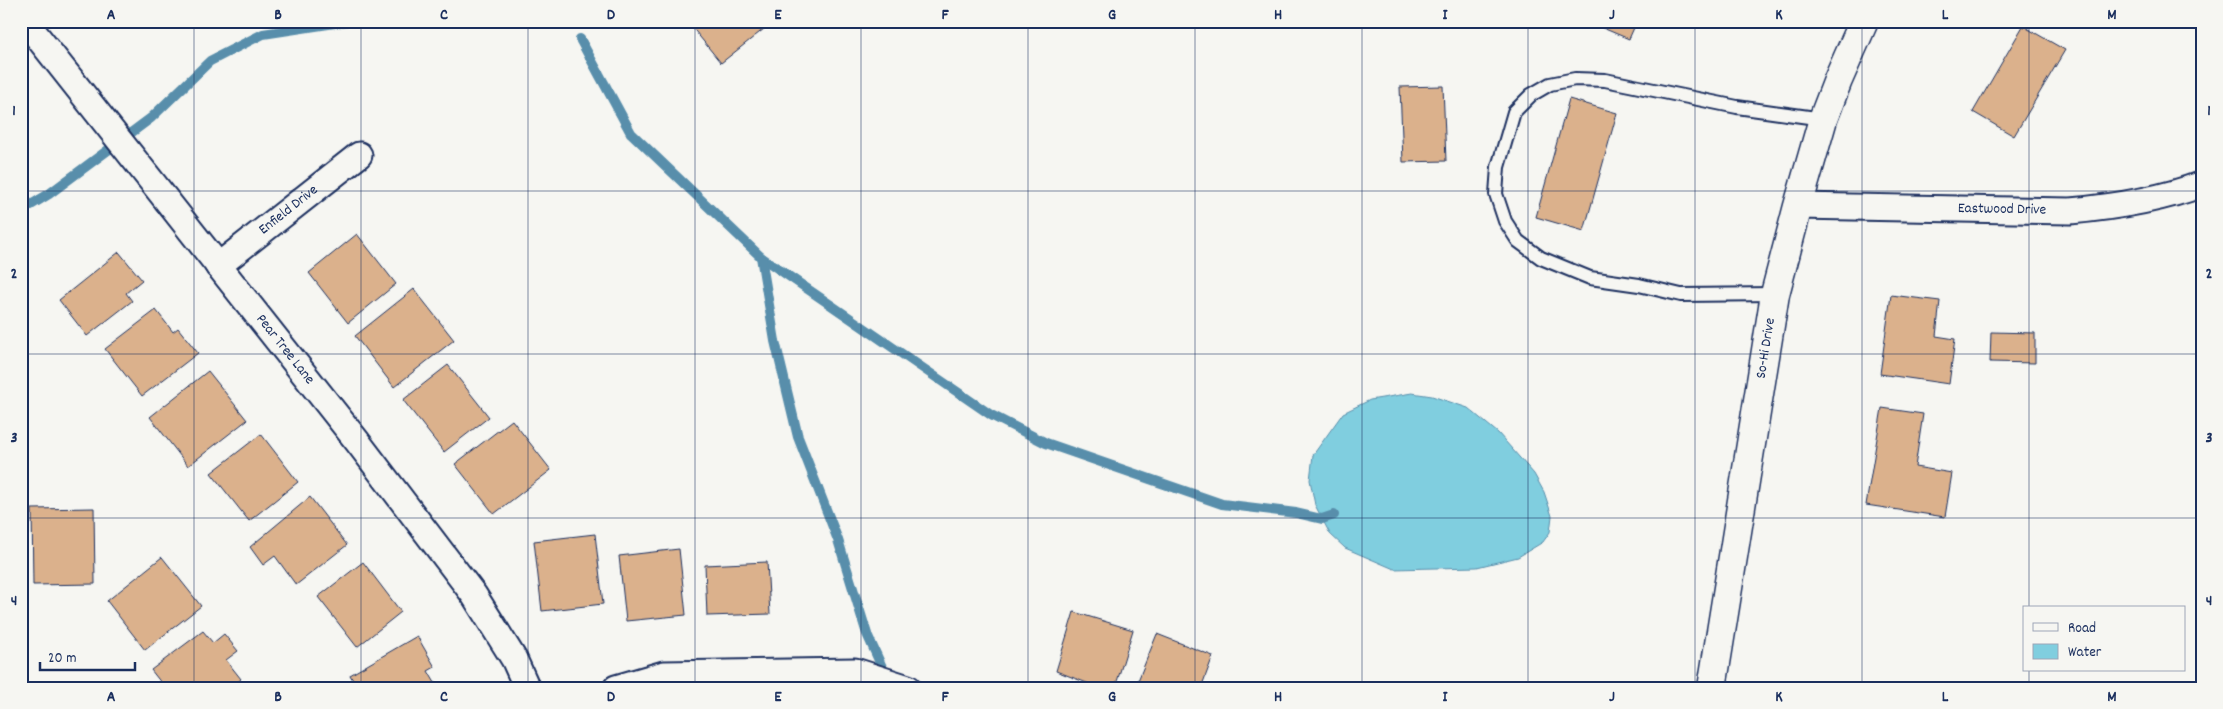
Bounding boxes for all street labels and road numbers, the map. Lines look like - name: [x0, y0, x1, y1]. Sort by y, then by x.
- street label: Enfield Drive: [254, 180, 323, 241]
- street label: Eastwood Drive: [1958, 198, 2047, 222]
- street label: Pear Tree Lane: [250, 310, 320, 390]
- street label: So-Hi Drive: [1751, 316, 1782, 380]

